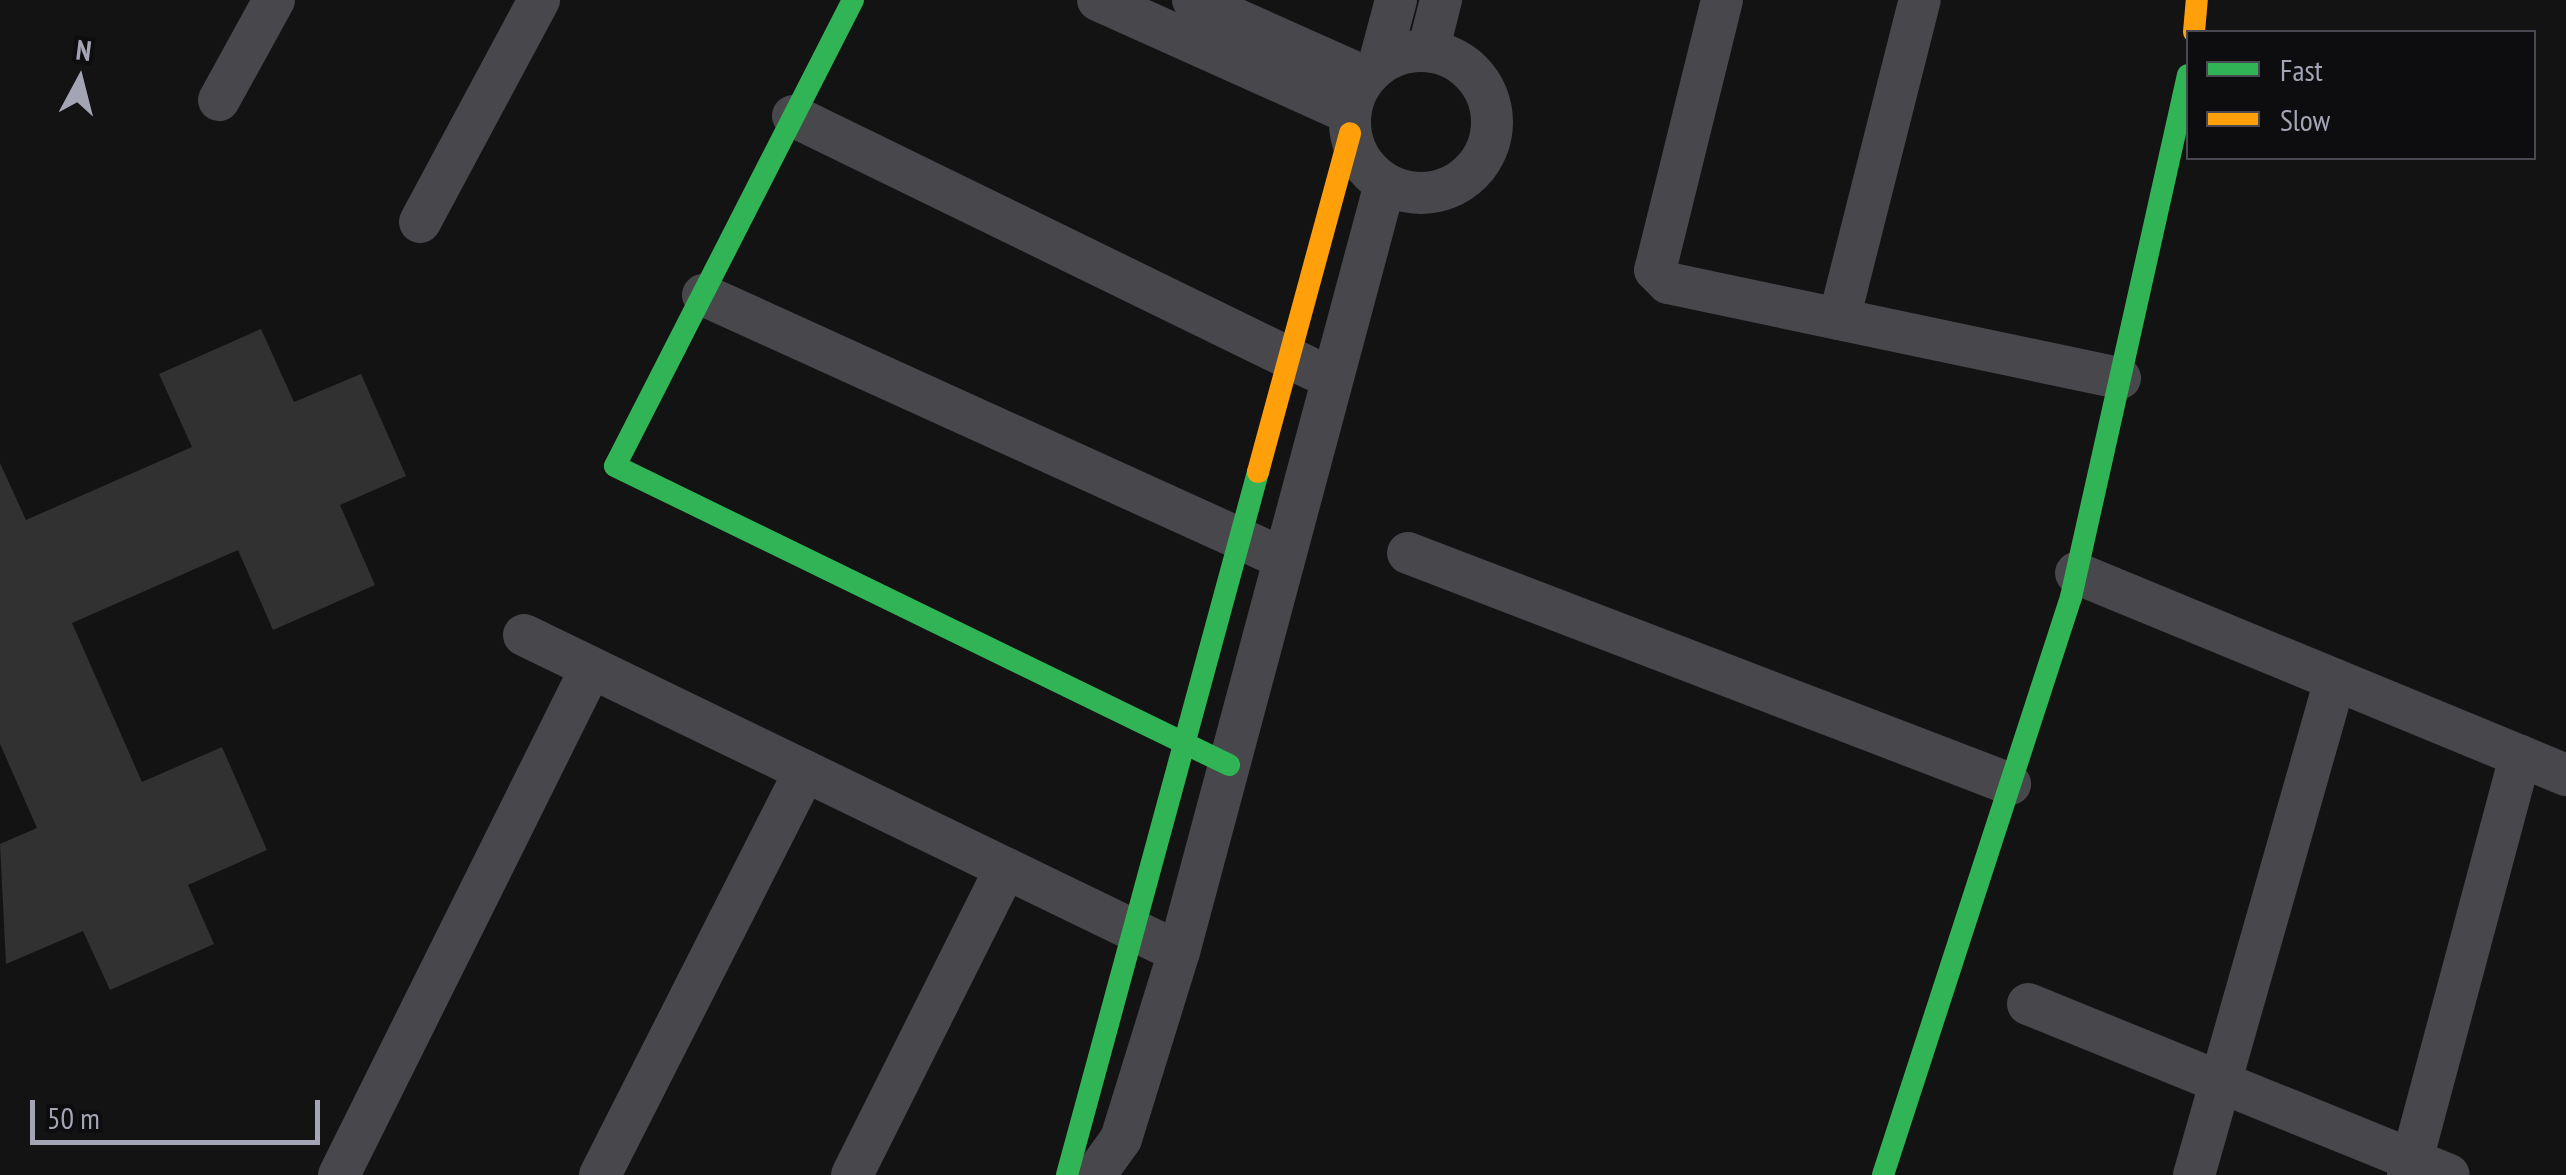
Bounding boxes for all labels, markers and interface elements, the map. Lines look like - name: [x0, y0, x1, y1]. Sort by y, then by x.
- north arrow: [30, 30, 130, 130]
- text: N: [74, 30, 93, 69]
- legend: [2186, 30, 2536, 160]
- text: Fast: [2280, 50, 2323, 89]
- text: Slow: [2280, 100, 2330, 139]
- scale bar: [35, 1080, 325, 1142]
- text: 50 m: [47, 1098, 100, 1137]

